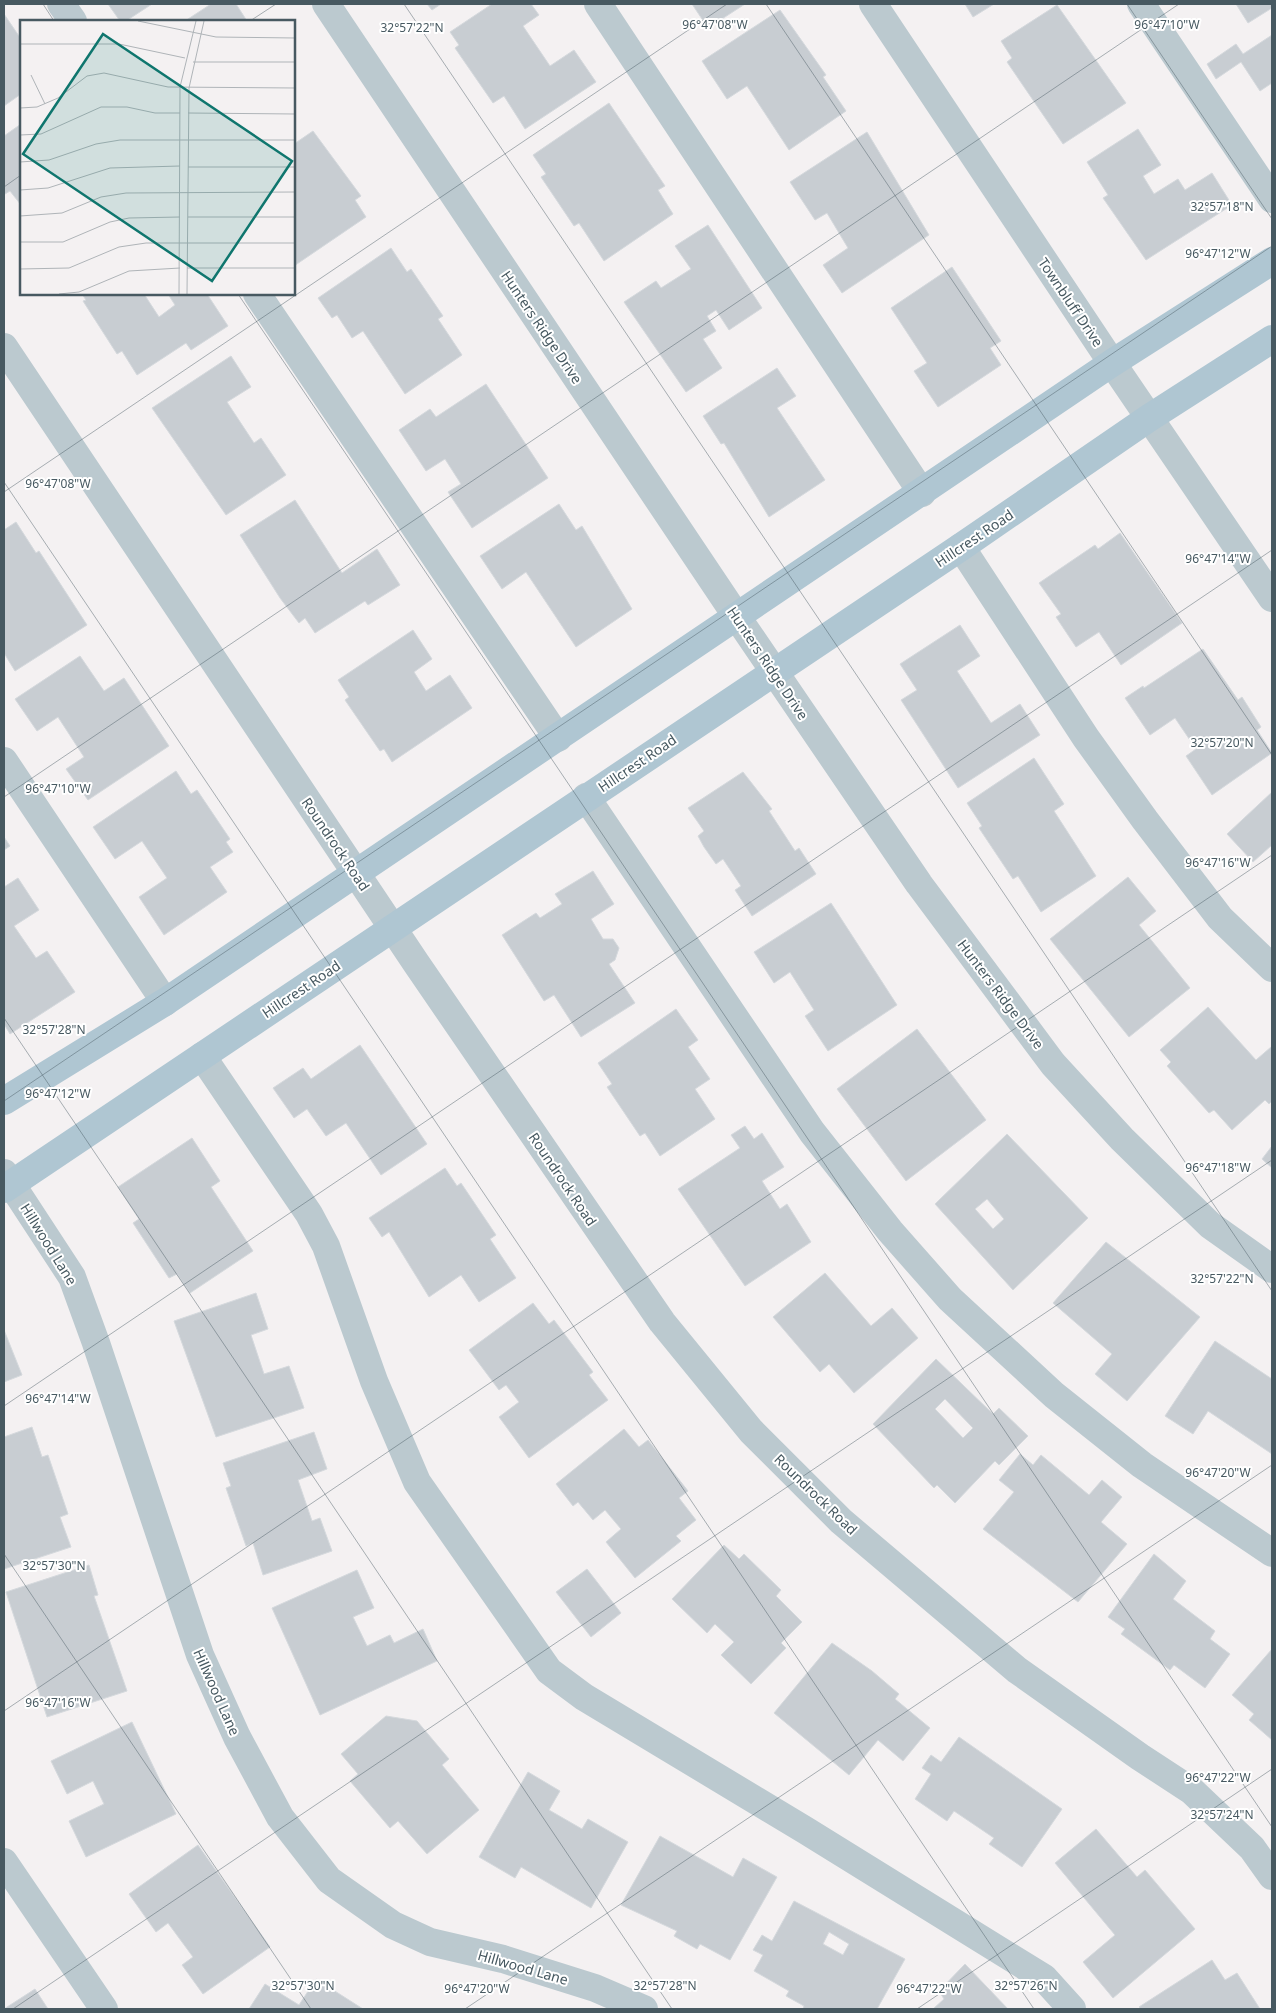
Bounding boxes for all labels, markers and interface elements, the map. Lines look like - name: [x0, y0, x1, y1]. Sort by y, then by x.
- text: 96°47'08"W: [682, 16, 748, 33]
- text: 96°47'10"W: [1134, 16, 1200, 33]
- text: 32°57'22"N: [380, 19, 444, 36]
- inset map: [20, 20, 295, 295]
- text: 32°57'18"N: [1190, 198, 1254, 215]
- text: 96°47'12"W: [1185, 245, 1251, 262]
- street label: Townbluff Drive: [1034, 254, 1108, 350]
- street label: Hunters Ridge Drive: [497, 267, 587, 387]
- text: 96°47'08"W: [25, 475, 91, 492]
- street label: Hillcrest Road: [931, 505, 1017, 571]
- text: 96°47'14"W: [1185, 550, 1251, 567]
- street label: Hunters Ridge Drive: [723, 603, 813, 723]
- street label: Hillcrest Road: [594, 730, 680, 796]
- text: 32°57'20"N: [1190, 734, 1254, 751]
- text: 96°47'10"W: [25, 780, 91, 797]
- street label: Roundrock Road: [298, 794, 374, 894]
- text: 96°47'16"W: [1185, 854, 1251, 871]
- street label: Hunters Ridge Drive: [954, 935, 1049, 1053]
- street label: Hillcrest Road: [258, 956, 344, 1022]
- text: 32°57'28"N: [22, 1021, 86, 1038]
- text: 96°47'12"W: [25, 1085, 91, 1102]
- street label: Roundrock Road: [525, 1129, 601, 1229]
- text: 96°47'18"W: [1185, 1159, 1251, 1176]
- street label: Hillwood Lane: [16, 1199, 82, 1289]
- text: 32°57'22"N: [1190, 1270, 1254, 1287]
- text: 96°47'14"W: [25, 1390, 91, 1407]
- street label: Roundrock Road: [770, 1449, 862, 1539]
- text: 96°47'20"W: [1185, 1464, 1251, 1481]
- text: 32°57'30"N: [22, 1557, 86, 1574]
- street label: Hillwood Lane: [189, 1646, 245, 1738]
- text: 96°47'16"W: [25, 1694, 91, 1711]
- text: 96°47'22"W: [1185, 1769, 1251, 1786]
- text: 32°57'24"N: [1190, 1806, 1254, 1823]
- street label: Hillwood Lane: [476, 1945, 570, 1989]
- text: 32°57'30"N: [271, 1977, 335, 1994]
- text: 32°57'28"N: [633, 1977, 697, 1994]
- text: 32°57'26"N: [994, 1977, 1058, 1994]
- text: 96°47'20"W: [444, 1980, 510, 1997]
- text: 96°47'22"W: [896, 1980, 962, 1997]

